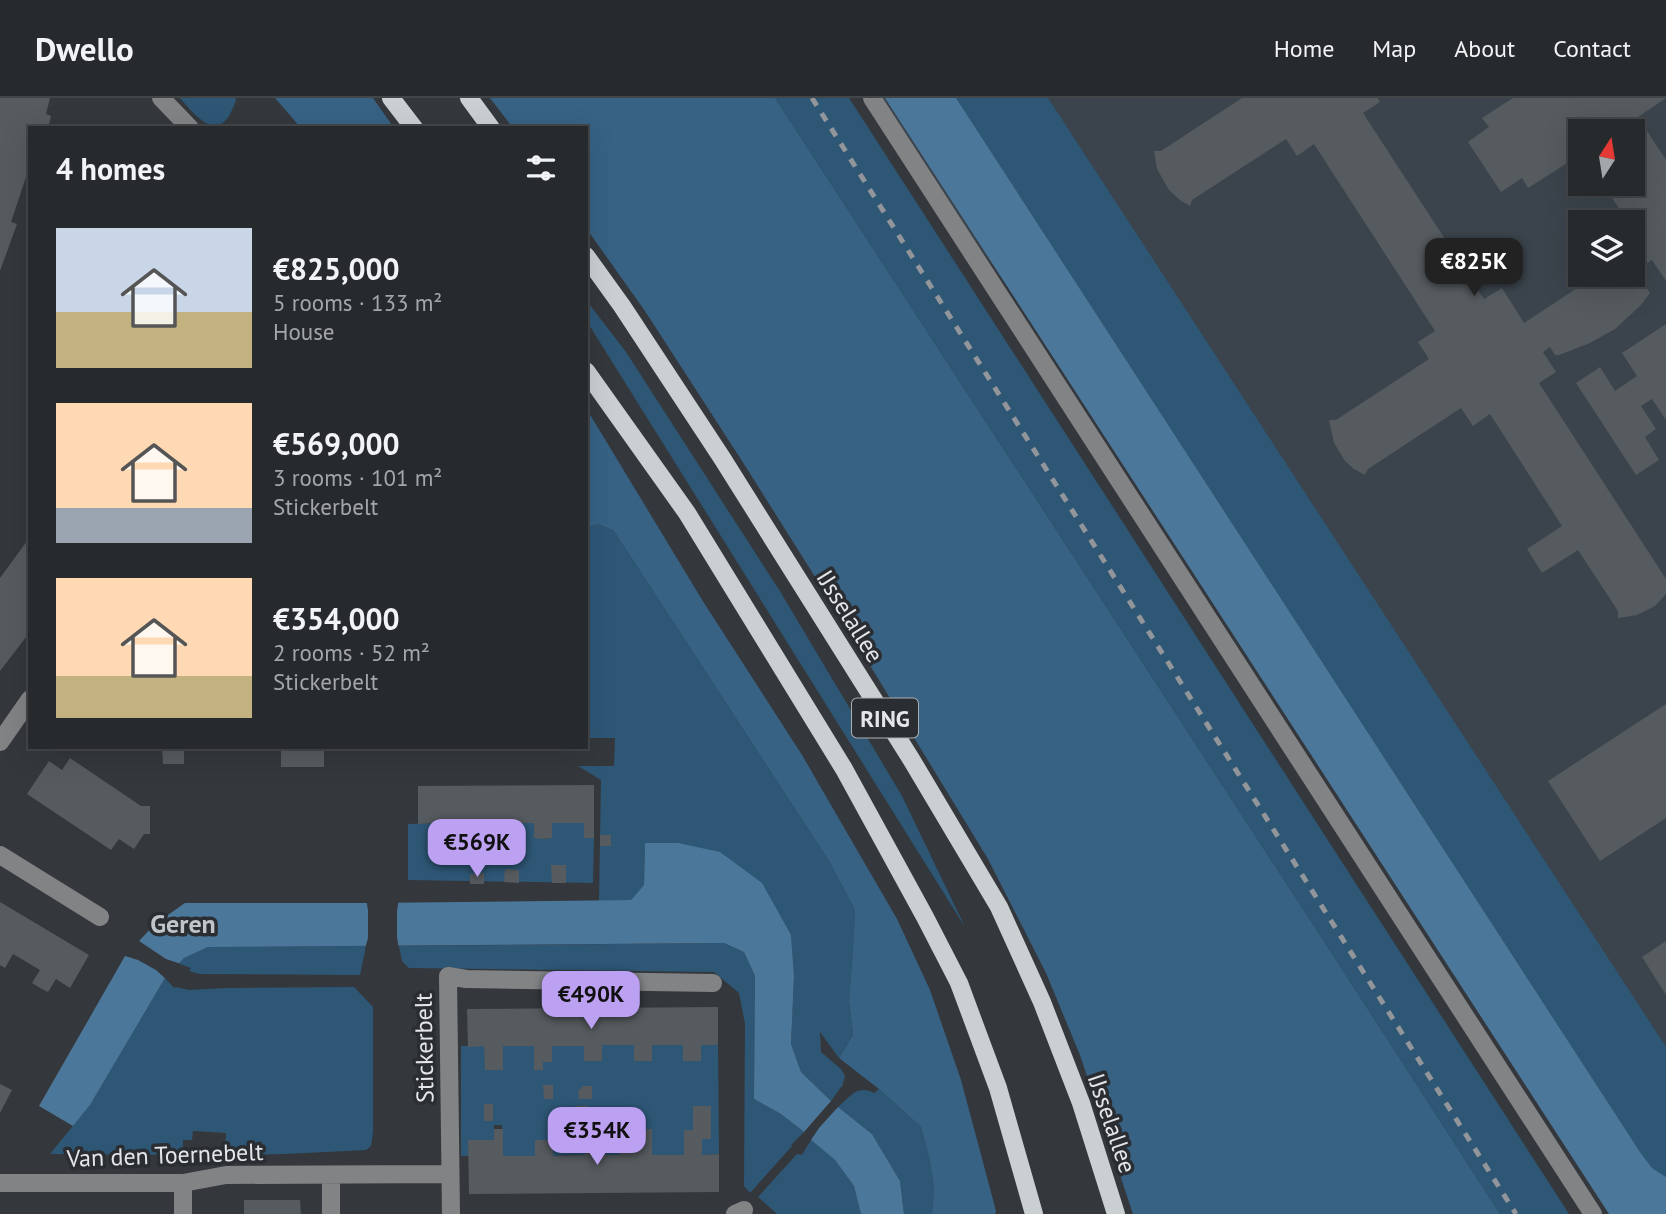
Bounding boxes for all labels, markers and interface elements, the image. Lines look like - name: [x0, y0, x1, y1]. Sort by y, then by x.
- text: Dwello: [35, 27, 134, 70]
- text: Home: [1274, 33, 1334, 64]
- text: Map: [1372, 33, 1416, 64]
- text: About: [1454, 33, 1515, 64]
- text: Contact: [1553, 33, 1631, 64]
- north arrow: [1568, 119, 1645, 196]
- map controls: [1568, 119, 1645, 287]
- text: 4 homes: [56, 149, 165, 188]
- icon: filters: [522, 149, 560, 187]
- button: layers: [1568, 210, 1645, 287]
- pin: €825K: [1425, 238, 1523, 298]
- text: €825K: [1441, 246, 1507, 275]
- text: €825,000: [273, 249, 400, 288]
- icon: home: [112, 256, 196, 340]
- text: 5 rooms · 133 m²: [273, 288, 442, 317]
- text: House: [273, 317, 335, 346]
- text: €569,000: [273, 424, 400, 463]
- icon: home: [112, 431, 196, 515]
- text: 3 rooms · 101 m²: [273, 463, 442, 492]
- text: Stickerbelt: [273, 492, 378, 521]
- street label: IJsselallee: [809, 564, 891, 668]
- text: €354,000: [273, 599, 400, 638]
- icon: home: [112, 606, 196, 690]
- text: 2 rooms · 52 m²: [273, 638, 430, 667]
- text: Stickerbelt: [273, 667, 378, 696]
- road number: RING: [852, 698, 918, 738]
- pin: €569K: [428, 820, 526, 879]
- text: €569K: [444, 827, 510, 856]
- district label: Geren: [150, 907, 216, 940]
- pin: €490K: [542, 972, 640, 1031]
- text: €490K: [558, 979, 624, 1008]
- street label: Stickerbelt: [408, 993, 440, 1103]
- street label: IJsselallee: [1081, 1069, 1143, 1177]
- pin: €354K: [548, 1108, 646, 1167]
- text: €354K: [564, 1115, 630, 1144]
- street label: Van den Toernebelt: [65, 1136, 264, 1174]

